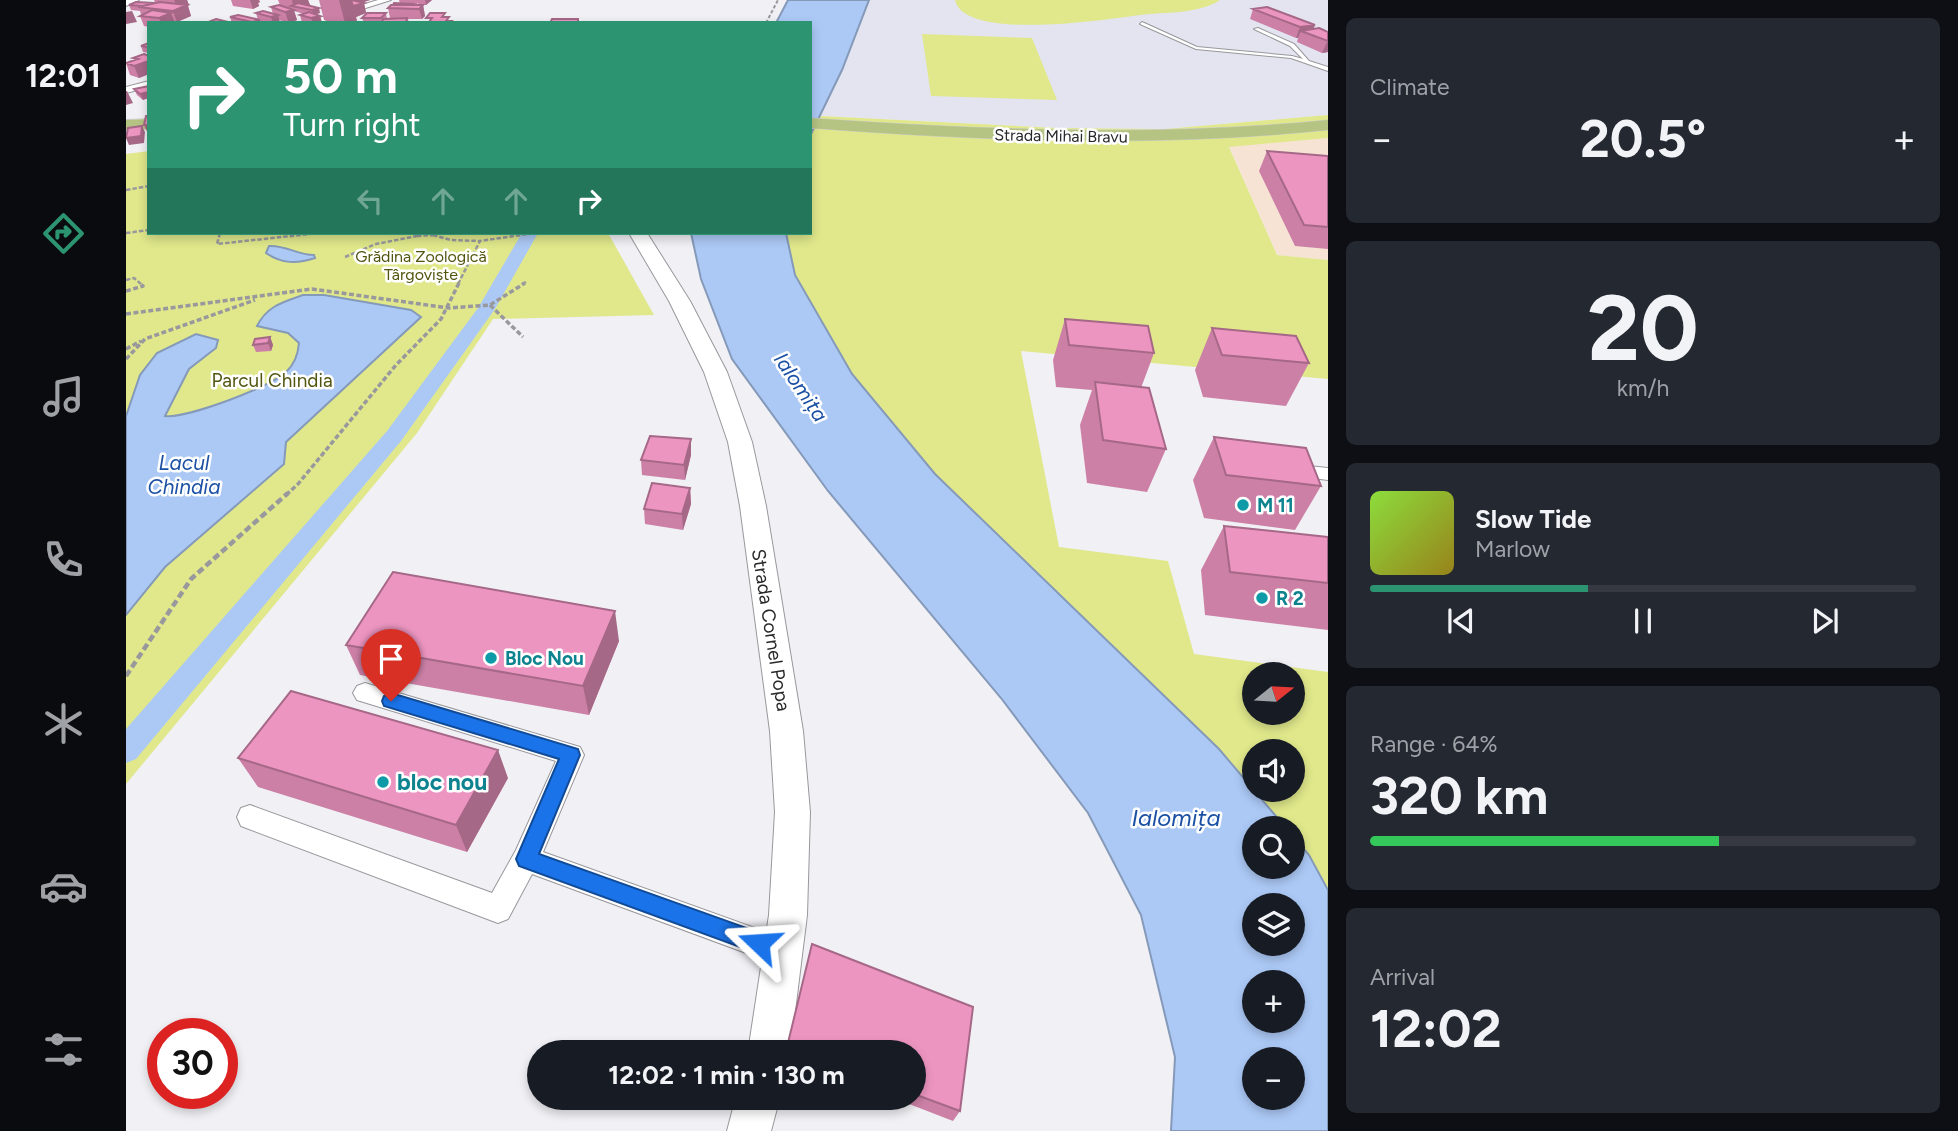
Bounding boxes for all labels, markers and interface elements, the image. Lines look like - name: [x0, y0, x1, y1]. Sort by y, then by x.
- text: 50 m: [283, 46, 398, 105]
- icon: right: [168, 49, 259, 140]
- text: 12:01: [25, 57, 101, 95]
- text: Climate: [1370, 73, 1449, 101]
- text: Turn right: [283, 106, 421, 144]
- text: 20.5°: [1580, 108, 1706, 170]
- text: −: [1370, 116, 1394, 162]
- text: +: [1892, 116, 1916, 162]
- street label: Strada Mihai Bravu: [994, 125, 1128, 147]
- icon: left: [351, 182, 389, 220]
- icon: ahead: [424, 182, 462, 220]
- icon: ahead: [497, 182, 535, 220]
- icon: right: [570, 182, 608, 220]
- icon: directions: [39, 209, 88, 258]
- park label: Grădina Zoologică Târgoviște: [355, 247, 487, 284]
- text: 20: [1587, 274, 1699, 383]
- water label: Ialomița: [769, 348, 833, 426]
- park label: Parcul Chindia: [211, 369, 333, 392]
- icon: music: [39, 372, 88, 421]
- text: km/h: [1617, 374, 1669, 402]
- water label: Lacul Chindia: [147, 450, 221, 499]
- place label: M 11: [1257, 494, 1294, 517]
- marker: M 11: [1235, 497, 1251, 513]
- text: Slow Tide: [1475, 503, 1591, 535]
- icon: phone: [39, 535, 88, 584]
- text: Marlow: [1475, 535, 1550, 563]
- street label: Strada Cornel Popa: [747, 547, 795, 713]
- place label: R 2: [1276, 587, 1304, 610]
- marker: R 2: [1254, 590, 1270, 606]
- icon: previous: [1442, 602, 1480, 640]
- icon: pause: [1624, 602, 1662, 640]
- icon: next: [1806, 602, 1844, 640]
- pin: [361, 629, 421, 701]
- icon: arrive: [372, 640, 410, 678]
- place label: Bloc Nou: [505, 647, 584, 670]
- marker: Bloc Nou: [483, 650, 499, 666]
- north arrow: [1242, 662, 1306, 724]
- map controls: [1242, 662, 1305, 1110]
- icon: climate: [39, 699, 88, 748]
- text: Range · 64%: [1370, 730, 1498, 758]
- button: sound: [1242, 739, 1305, 802]
- text: 320 km: [1370, 765, 1548, 827]
- place label: bloc nou: [397, 768, 487, 796]
- marker: bloc nou: [375, 774, 391, 790]
- water label: Ialomița: [1131, 803, 1221, 832]
- button: search: [1242, 816, 1305, 879]
- icon: car: [39, 862, 88, 911]
- button: layers: [1242, 893, 1305, 956]
- position arrow: [722, 906, 796, 980]
- text: Arrival: [1370, 963, 1435, 991]
- button: +: [1242, 970, 1305, 1033]
- text: 12:02: [1370, 998, 1502, 1060]
- speed limit sign: 30: [147, 1018, 238, 1109]
- icon: filters: [39, 1025, 88, 1074]
- button: −: [1242, 1047, 1305, 1110]
- text: 12:02 · 1 min · 130 m: [608, 1059, 845, 1091]

